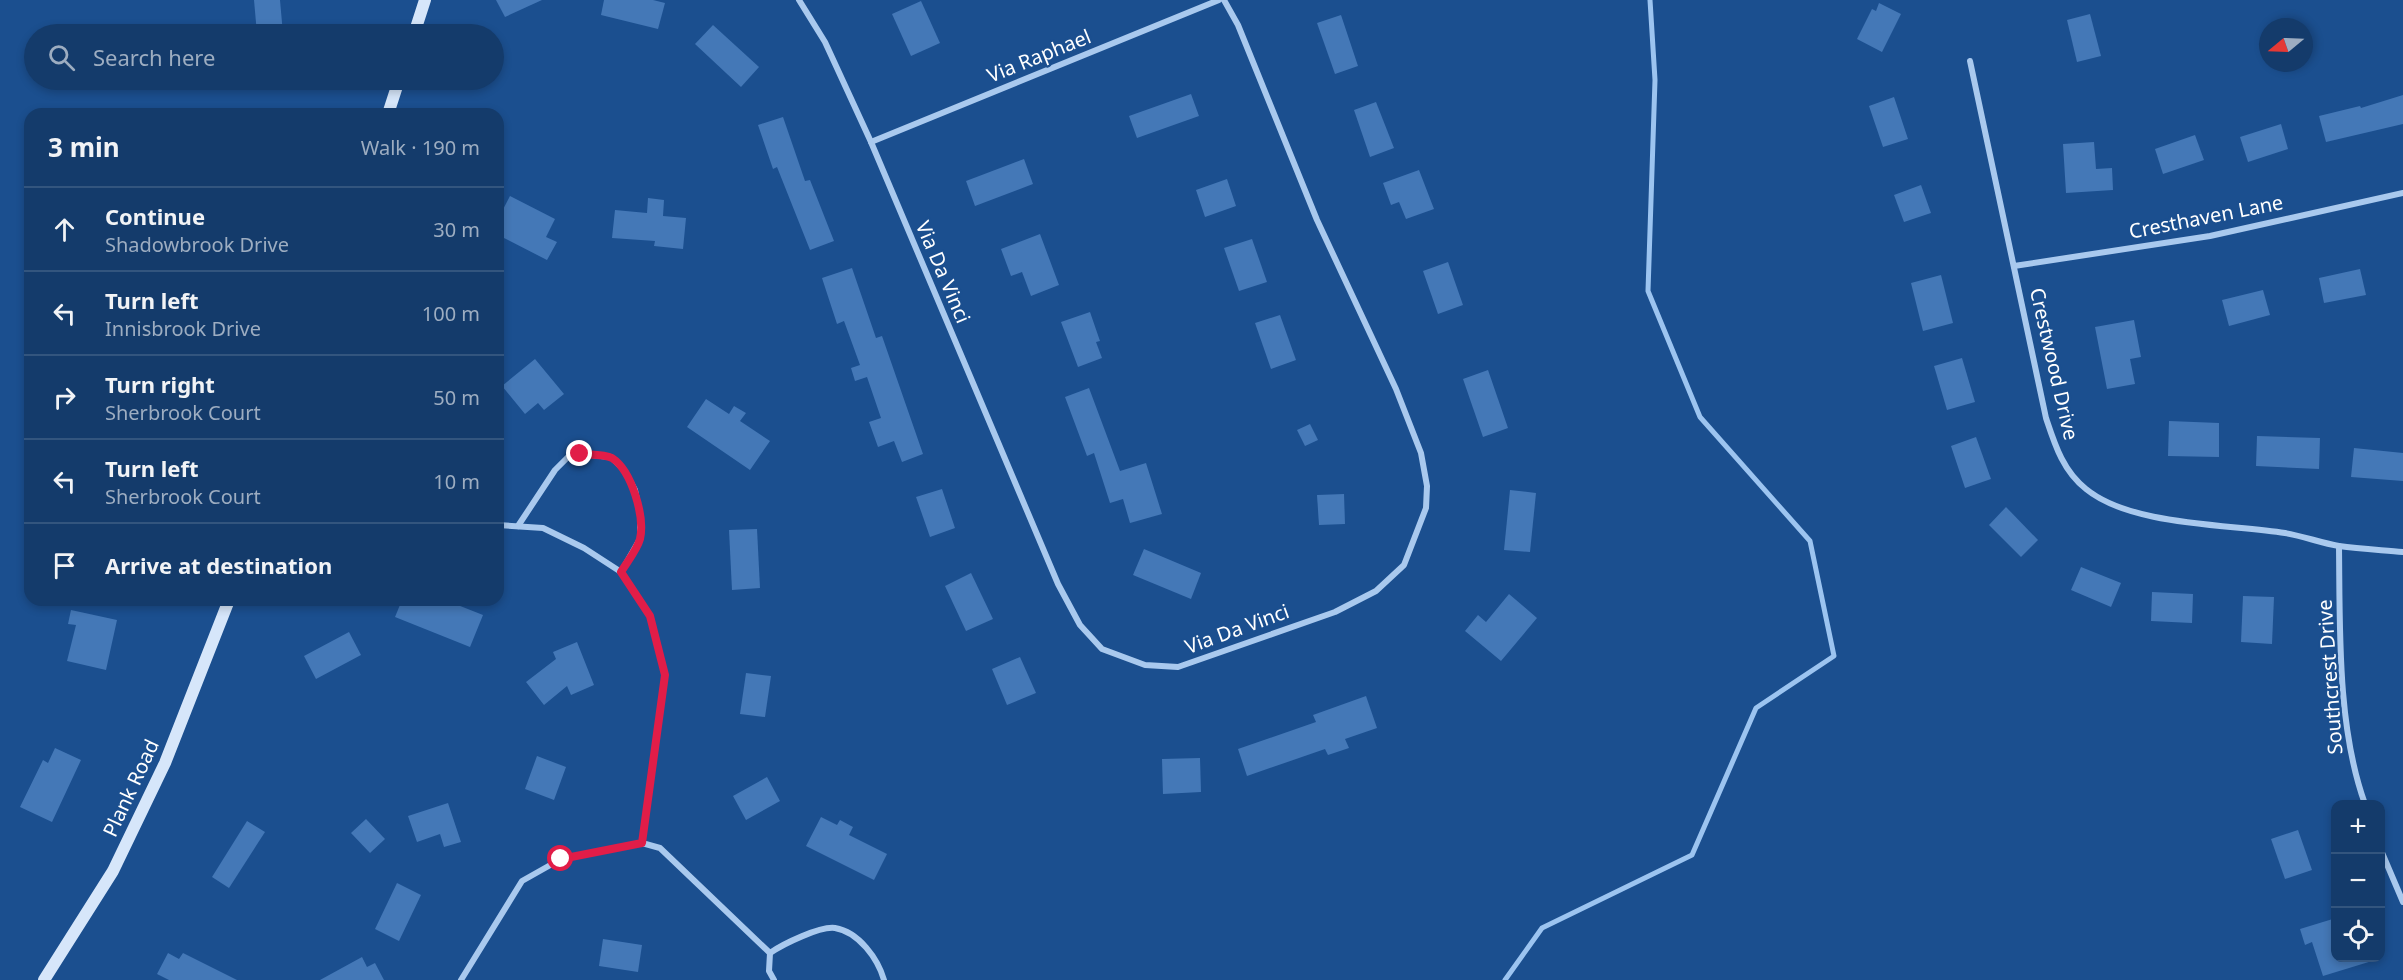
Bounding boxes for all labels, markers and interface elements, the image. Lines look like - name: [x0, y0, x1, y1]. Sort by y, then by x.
- north arrow: [2259, 18, 2313, 72]
- street label: Via Raphael: [983, 22, 1095, 89]
- search box: [24, 24, 504, 90]
- icon: search: [45, 41, 78, 74]
- text: Search here: [93, 42, 215, 72]
- text: 3 min: [48, 129, 120, 165]
- text: Walk · 190 m: [361, 134, 480, 161]
- street label: Cresthaven Lane: [2127, 188, 2285, 245]
- text: Continue: [105, 201, 205, 231]
- icon: ahead: [48, 213, 81, 246]
- text: 30 m: [433, 216, 480, 243]
- street label: Via Da Vinci: [910, 216, 977, 327]
- text: Shadowbrook Drive: [105, 231, 289, 258]
- text: Turn left: [105, 285, 199, 315]
- street label: Crestwood Drive: [2024, 285, 2085, 443]
- icon: left: [48, 297, 81, 330]
- text: 100 m: [422, 300, 480, 327]
- text: Innisbrook Drive: [105, 315, 261, 342]
- text: Turn right: [105, 369, 215, 399]
- icon: right: [48, 381, 81, 414]
- text: 50 m: [433, 384, 480, 411]
- text: Sherbrook Court: [105, 399, 261, 426]
- route end: [566, 440, 592, 466]
- text: Turn left: [105, 453, 199, 483]
- icon: left: [48, 465, 81, 498]
- text: 10 m: [433, 468, 480, 495]
- text: Sherbrook Court: [105, 483, 261, 510]
- icon: arrive: [48, 549, 81, 582]
- text: Arrive at destination: [105, 550, 332, 580]
- street label: Via Da Vinci: [1181, 597, 1293, 660]
- street label: Southcrest Drive: [2311, 599, 2348, 755]
- street label: Plank Road: [96, 735, 165, 841]
- map controls: [2331, 800, 2385, 962]
- button: +: [2331, 800, 2385, 854]
- route start: [547, 845, 573, 871]
- button: −: [2331, 854, 2385, 908]
- button: locate: [2331, 908, 2385, 962]

